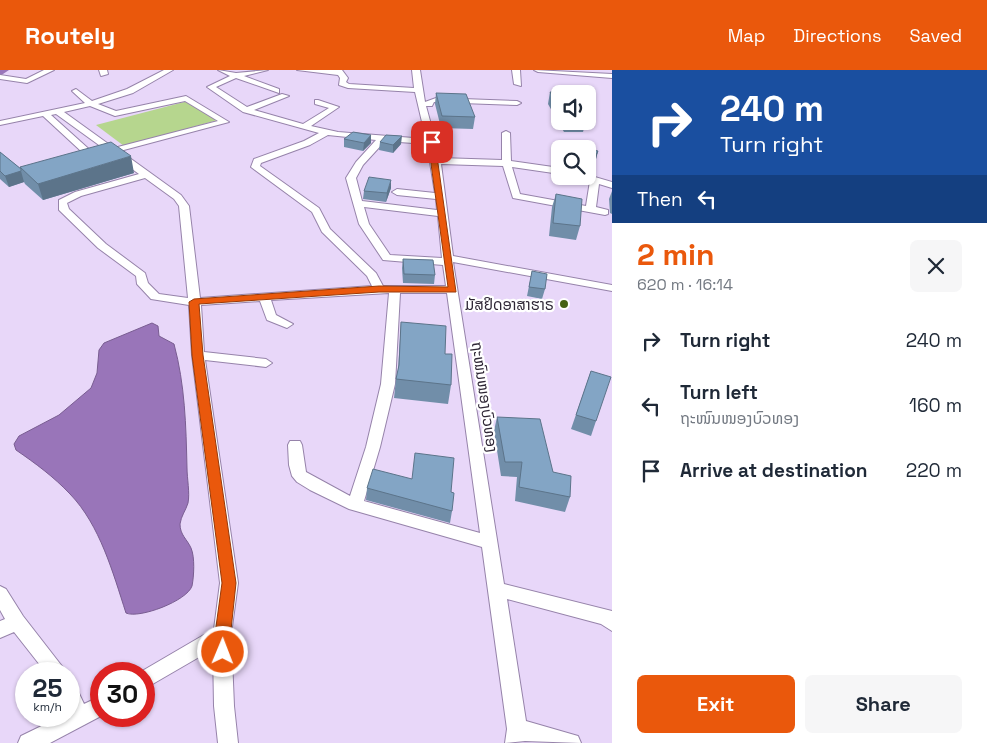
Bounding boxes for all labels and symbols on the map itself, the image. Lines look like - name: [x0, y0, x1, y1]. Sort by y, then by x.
- pin: [411, 121, 453, 163]
- place label: ມັສຢິດອາສາຮາຣ: [465, 295, 554, 314]
- marker: ມັສຢິດອາສາຮາຣ: [558, 298, 570, 310]
- street label: ຖະໜົນໜອງບົວທອງ: [468, 340, 502, 454]
- position arrow: [196, 625, 248, 677]
- speed limit sign: 30: [90, 662, 155, 727]

